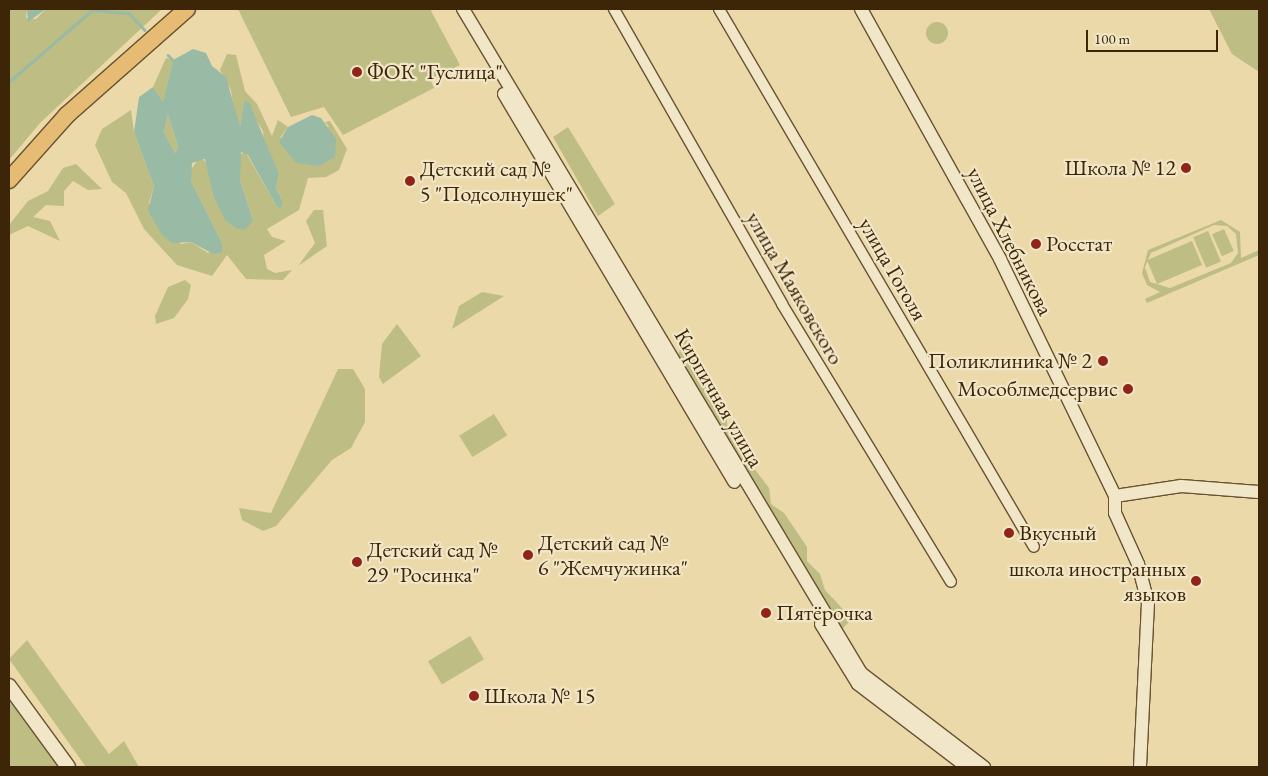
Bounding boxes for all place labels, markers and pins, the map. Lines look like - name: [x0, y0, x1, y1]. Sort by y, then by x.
- place label: ФОК "Гуслица": [367, 59, 503, 85]
- marker: ФОК "Гуслица": [351, 66, 363, 78]
- place label: Детский сад № 5 "Подсолнушек": [420, 155, 573, 206]
- place label: Школа № 12: [1064, 155, 1176, 181]
- marker: Школа № 12: [1180, 162, 1192, 174]
- marker: Детский сад № 5 "Подсолнушек": [404, 175, 416, 187]
- place label: Росстат: [1046, 231, 1112, 257]
- marker: Росстат: [1030, 238, 1042, 250]
- place label: Поликлиника № 2: [928, 348, 1092, 374]
- marker: Поликлиника № 2: [1096, 354, 1110, 368]
- place label: Мособлмедсервис: [957, 376, 1118, 402]
- marker: Мособлмедсервис: [1122, 383, 1134, 395]
- place label: Вкусный: [1019, 520, 1097, 546]
- marker: Вкусный: [1003, 527, 1015, 539]
- place label: Детский сад № 6 "Жемчужинка": [538, 529, 688, 580]
- place label: Детский сад № 29 "Росинка": [367, 536, 498, 588]
- marker: Детский сад № 6 "Жемчужинка": [522, 549, 534, 561]
- place label: школа иностранных языков: [1009, 555, 1186, 606]
- marker: Детский сад № 29 "Росинка": [351, 556, 363, 568]
- marker: школа иностранных языков: [1190, 575, 1202, 587]
- place label: Пятёрочка: [776, 600, 873, 626]
- marker: Пятёрочка: [760, 607, 772, 619]
- place label: Школа № 15: [484, 683, 596, 709]
- marker: Школа № 15: [468, 690, 480, 702]

